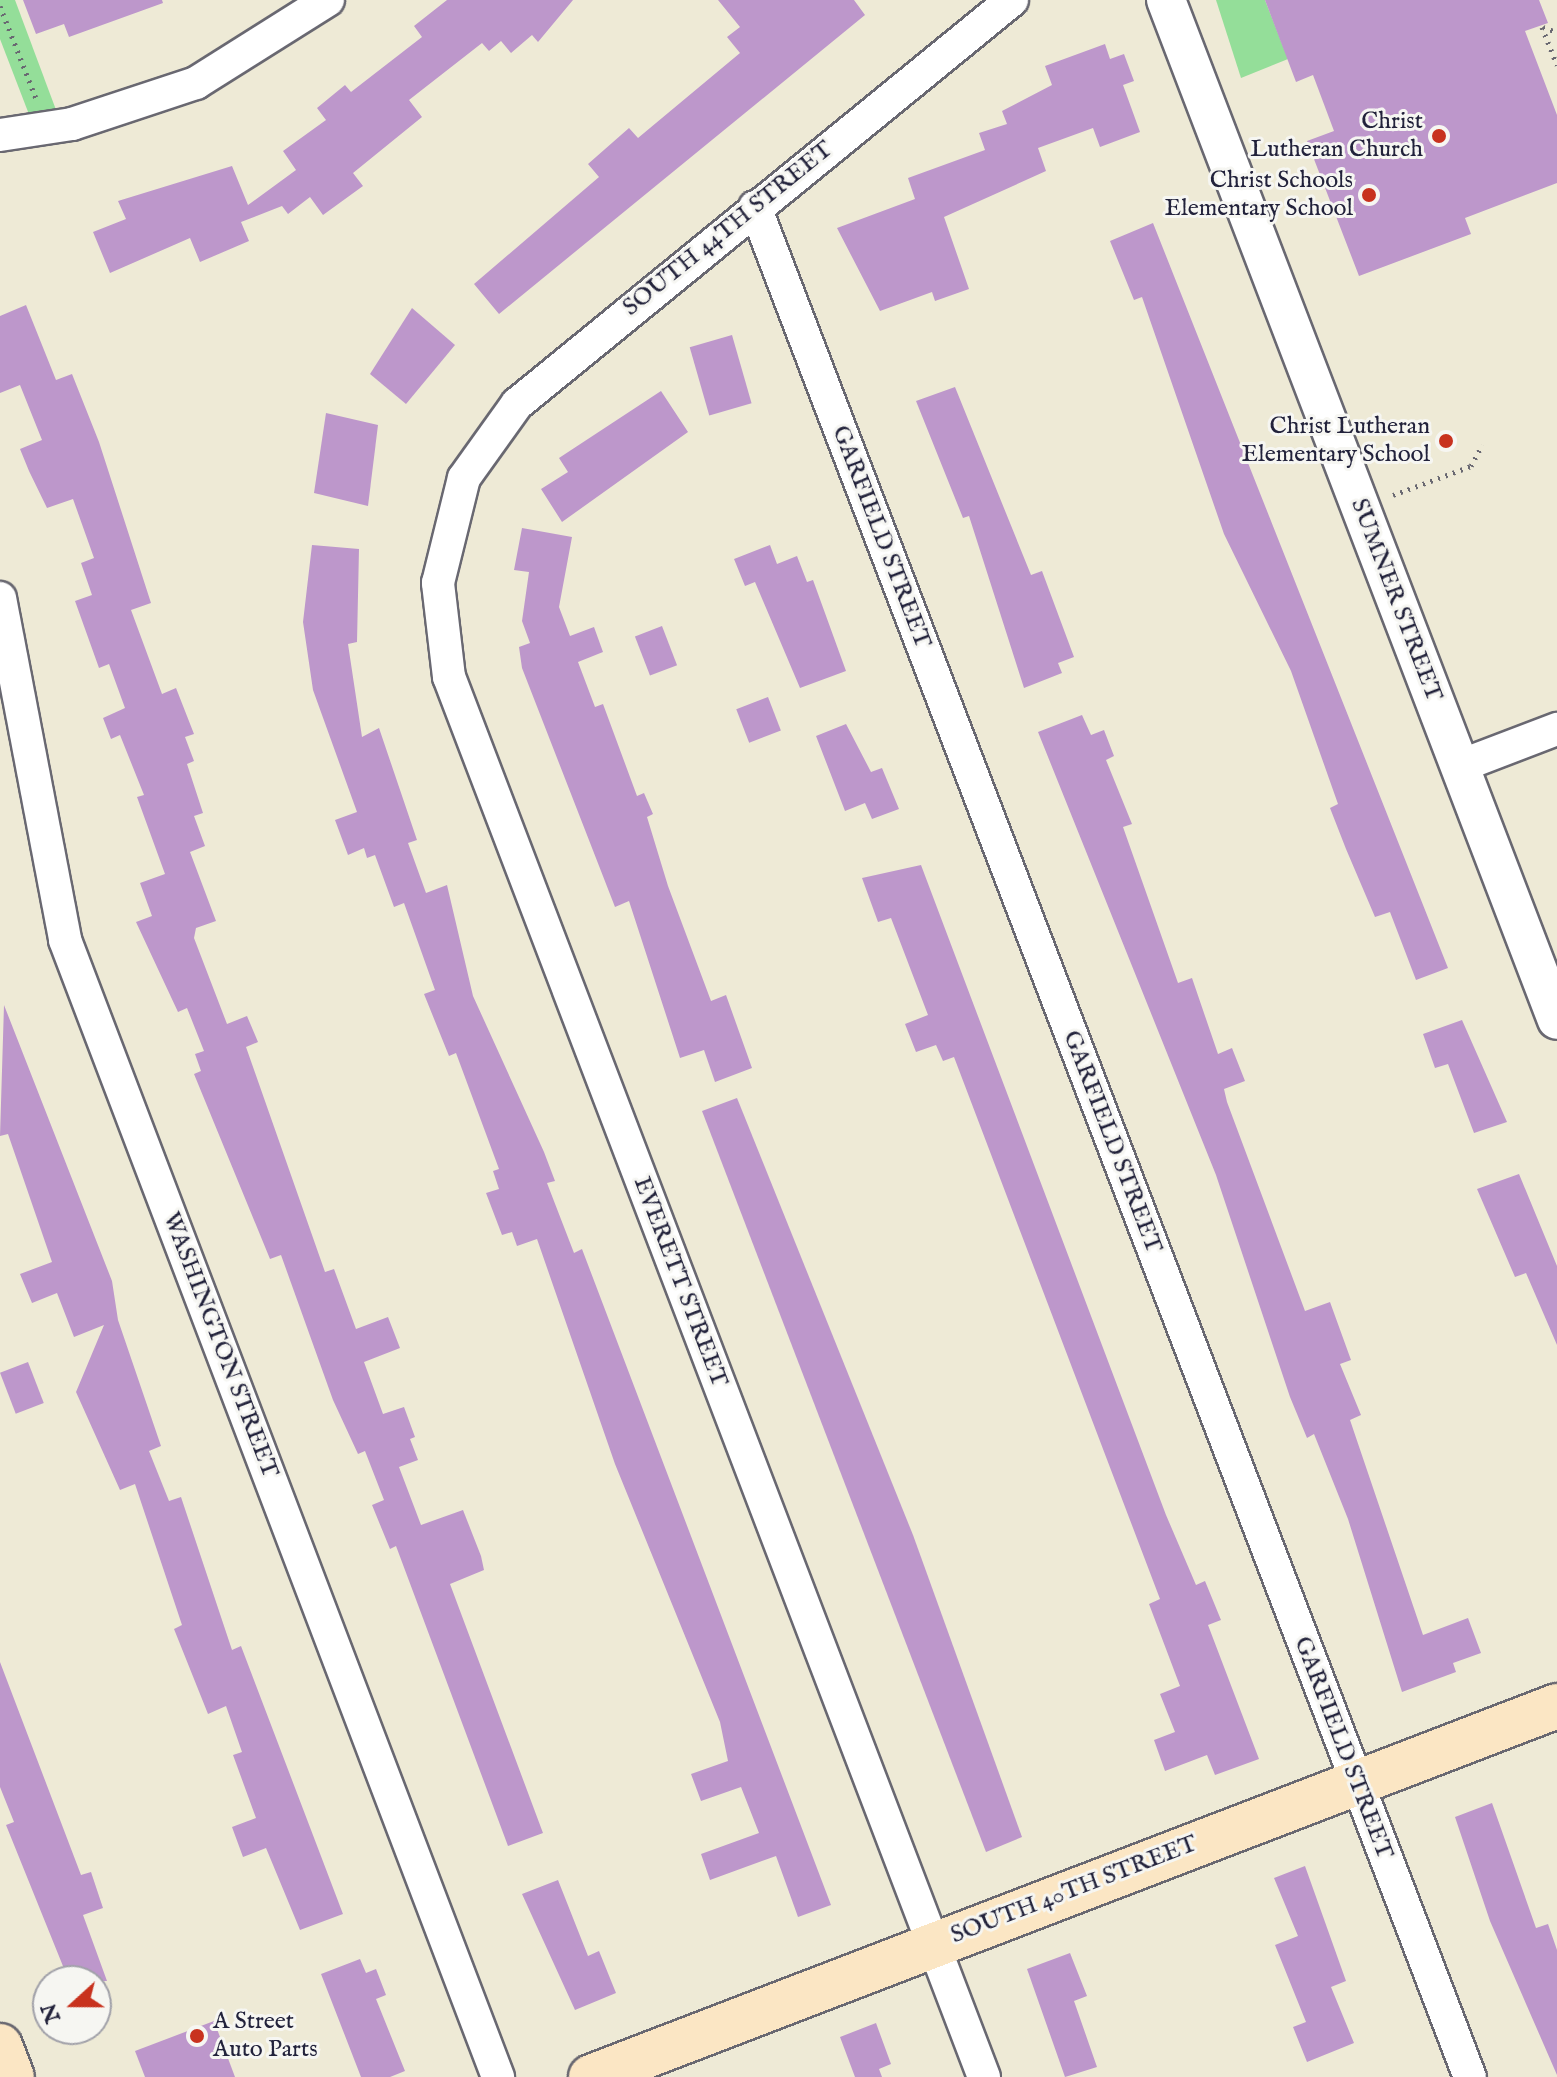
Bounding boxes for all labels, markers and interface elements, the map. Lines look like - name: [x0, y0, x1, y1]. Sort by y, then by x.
- place label: Christ Lutheran Church: [1250, 108, 1423, 164]
- marker: Christ Lutheran Church: [1430, 127, 1448, 145]
- street label: SOUTH 44TH STREET: [617, 136, 839, 322]
- place label: Christ Schools Elementary School: [1165, 167, 1353, 223]
- marker: Christ Schools Elementary School: [1360, 186, 1378, 204]
- place label: Christ Lutheran Elementary School: [1242, 413, 1430, 469]
- street label: GARFIELD STREET: [825, 422, 937, 652]
- marker: Christ Lutheran Elementary School: [1437, 432, 1455, 450]
- street label: SUMNER STREET: [1344, 495, 1448, 705]
- street label: GARFIELD STREET: [1056, 1027, 1168, 1257]
- street label: EVERETT STREET: [627, 1173, 733, 1391]
- street label: WASHINGTON STREET: [156, 1208, 284, 1482]
- street label: GARFIELD STREET: [1287, 1633, 1399, 1863]
- street label: SOUTH 40TH STREET: [947, 1830, 1201, 1950]
- north arrow: [32, 1965, 112, 2045]
- text: N: [35, 1999, 68, 2027]
- place label: A Street Auto Parts: [213, 2008, 318, 2064]
- marker: A Street Auto Parts: [188, 2027, 206, 2045]

